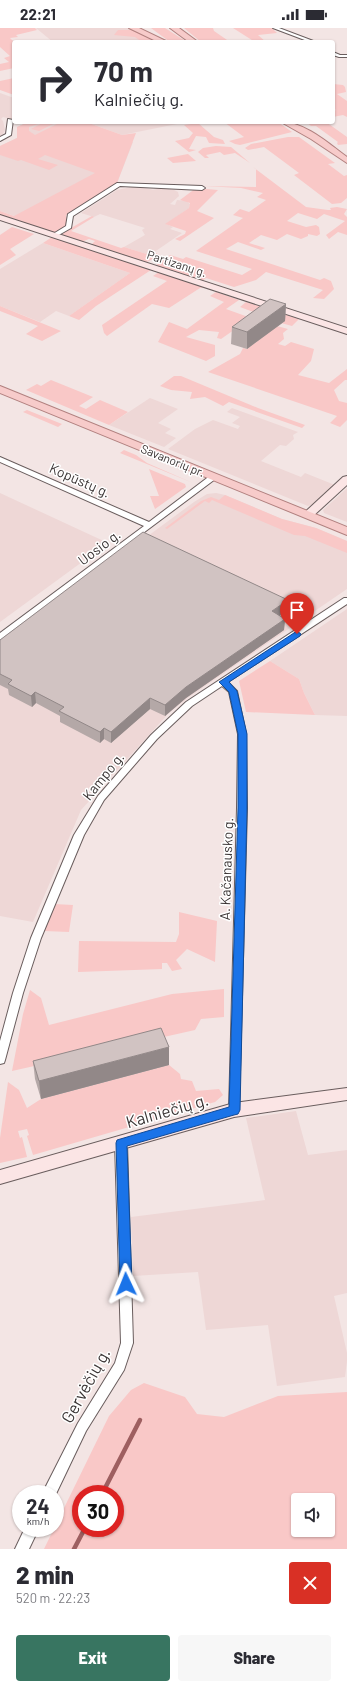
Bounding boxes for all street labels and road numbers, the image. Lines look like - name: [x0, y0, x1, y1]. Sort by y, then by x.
- street label: Partizanų g.: [145, 247, 209, 279]
- street label: Savanorių pr.: [139, 441, 207, 479]
- street label: Kopūstų g.: [47, 459, 113, 501]
- street label: Uosio g.: [74, 526, 124, 568]
- street label: Kampo g.: [79, 749, 127, 803]
- street label: A. Kačanausko g.: [216, 817, 236, 921]
- street label: Kalniečių g.: [123, 1089, 211, 1131]
- street label: Gervėčių g.: [56, 1344, 114, 1426]

